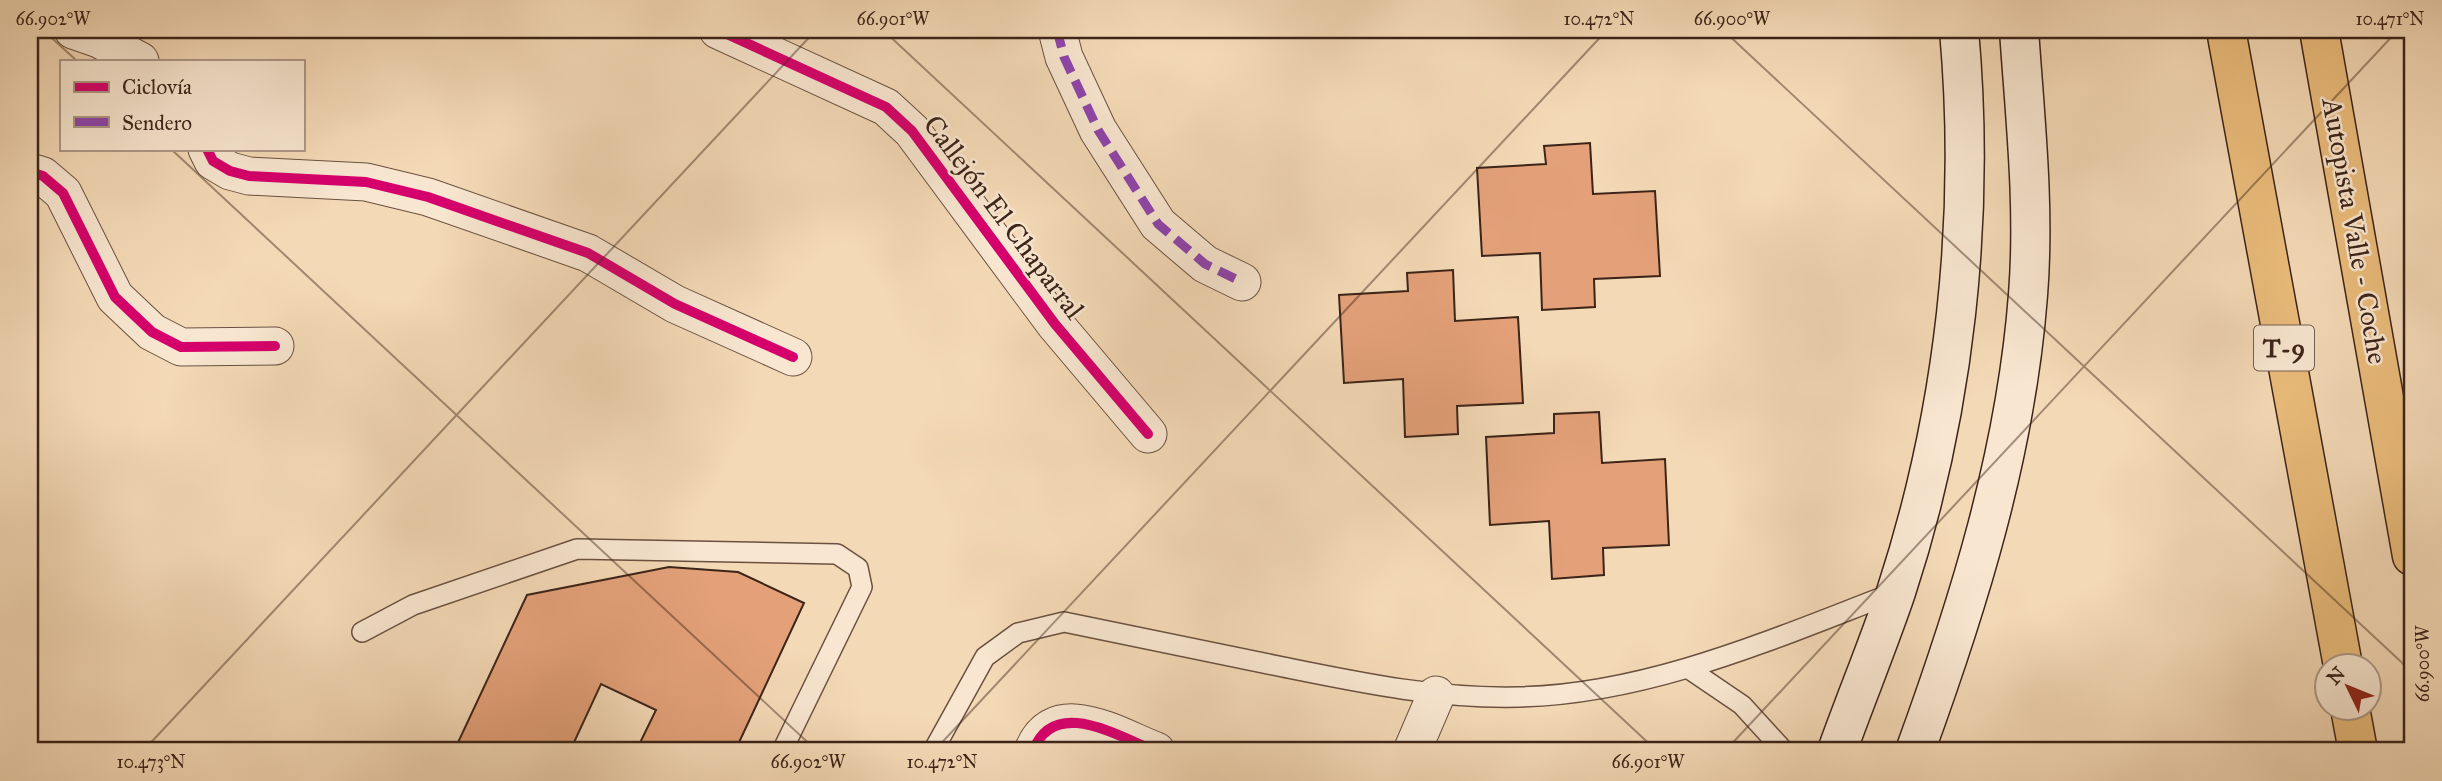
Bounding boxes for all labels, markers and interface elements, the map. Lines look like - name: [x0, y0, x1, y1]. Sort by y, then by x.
- text: 66.902°W: [16, 8, 91, 30]
- text: 66.901°W: [857, 8, 930, 30]
- text: 10.472°N: [1564, 8, 1634, 30]
- text: 66.900°W: [1694, 8, 1771, 30]
- text: 10.471°N: [2355, 8, 2425, 30]
- legend: [60, 60, 304, 150]
- text: Ciclovía: [122, 74, 192, 100]
- street label: Autopista Valle - Coche: [2314, 94, 2396, 367]
- street label: Callejón El Chaparral: [916, 108, 1092, 326]
- text: Sendero: [122, 110, 192, 136]
- road number: T-9: [2254, 326, 2314, 370]
- text: 66.900°W: [2412, 625, 2434, 702]
- north arrow: [2312, 652, 2382, 722]
- text: N: [2322, 662, 2350, 689]
- text: 10.473°N: [116, 751, 186, 773]
- text: 66.902°W: [771, 751, 846, 773]
- text: 10.472°N: [907, 751, 977, 773]
- text: 66.901°W: [1612, 751, 1685, 773]

